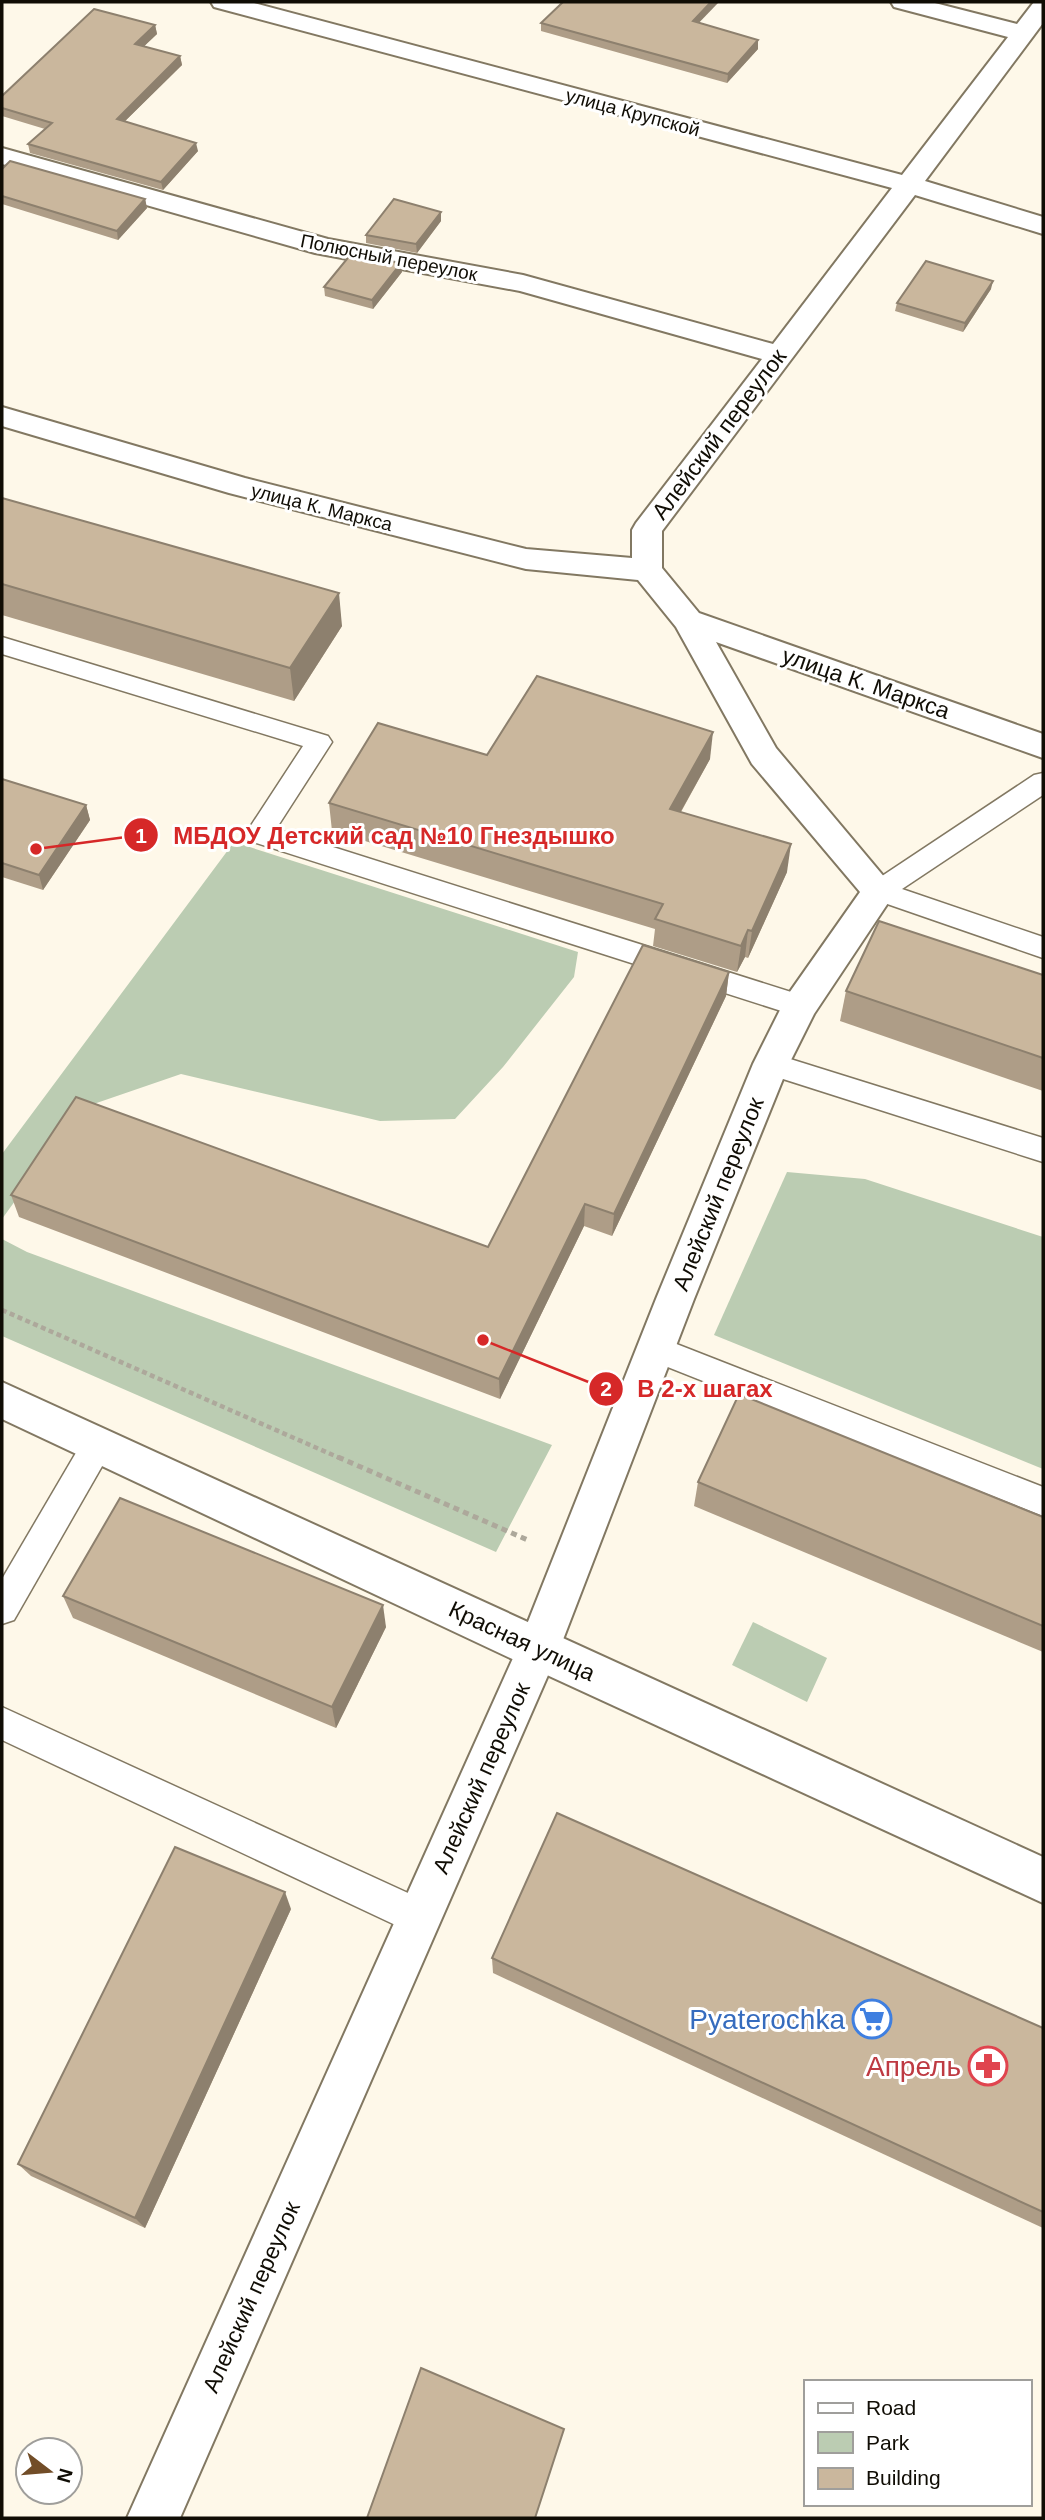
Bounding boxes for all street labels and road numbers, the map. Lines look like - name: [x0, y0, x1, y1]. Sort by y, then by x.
- street label: улица Крупской: [564, 84, 702, 140]
- street label: Полюсный переулок: [299, 230, 480, 285]
- street label: Алейский переулок: [647, 343, 792, 524]
- street label: улица К. Маркса: [249, 480, 395, 535]
- street label: улица К. Маркса: [779, 642, 953, 724]
- street label: Алейский переулок: [667, 1093, 769, 1294]
- street label: Красная улица: [445, 1596, 599, 1686]
- street label: Алейский переулок: [427, 1678, 535, 1877]
- street label: Алейский переулок: [197, 2197, 305, 2396]

